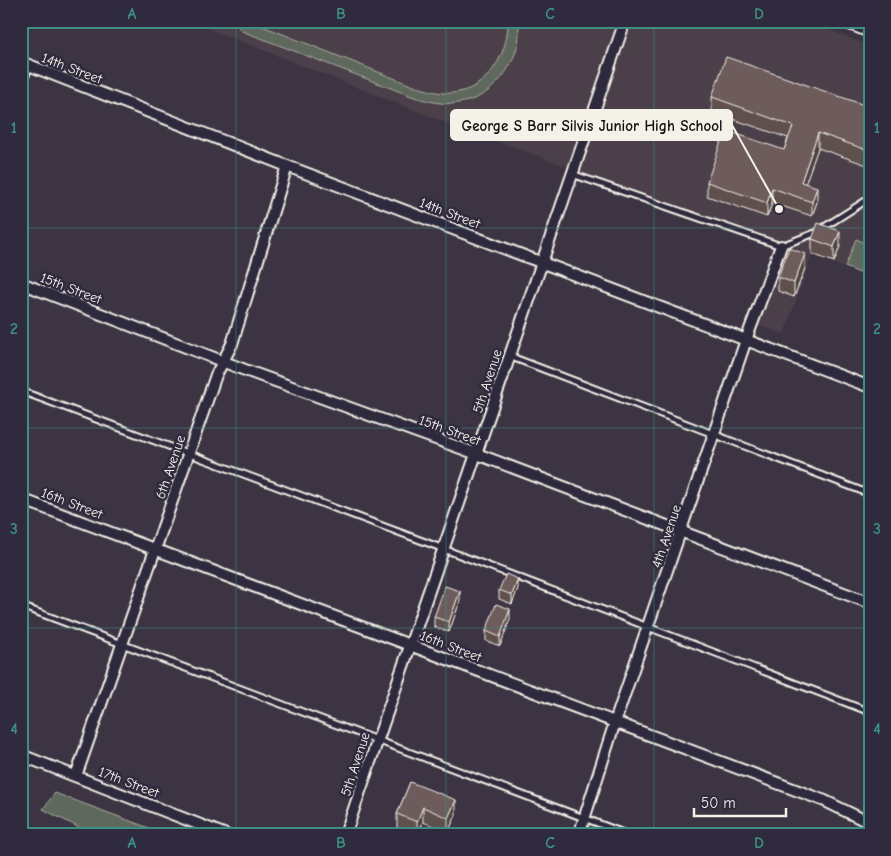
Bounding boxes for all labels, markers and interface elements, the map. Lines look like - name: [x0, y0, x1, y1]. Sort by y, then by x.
- text: A: [128, 5, 137, 23]
- text: B: [336, 5, 346, 23]
- text: C: [545, 5, 555, 23]
- text: D: [754, 5, 764, 23]
- street label: 14th Street: [39, 49, 105, 88]
- callout: George S Barr Silvis Junior High School: [451, 110, 732, 140]
- text: George S Barr Silvis Junior High School: [462, 117, 722, 135]
- text: 1: [11, 119, 17, 137]
- text: 1: [874, 119, 880, 137]
- street label: 14th Street: [417, 194, 483, 233]
- street label: 15th Street: [38, 269, 105, 308]
- text: 2: [10, 320, 18, 338]
- text: 2: [873, 320, 881, 338]
- street label: 5th Avenue: [469, 347, 506, 415]
- street label: 15th Street: [417, 411, 484, 450]
- street label: 6th Avenue: [152, 433, 189, 501]
- street label: 16th Street: [39, 484, 106, 523]
- street label: 4th Avenue: [648, 502, 685, 570]
- text: 3: [10, 520, 18, 538]
- text: 3: [873, 520, 881, 538]
- street label: 16th Street: [418, 627, 485, 666]
- text: 4: [10, 720, 18, 738]
- text: 4: [873, 720, 881, 738]
- street label: 5th Avenue: [337, 730, 374, 798]
- street label: 17th Street: [96, 763, 162, 802]
- scale bar: [694, 786, 786, 818]
- text: 50 m: [701, 794, 736, 812]
- text: A: [128, 834, 137, 852]
- text: B: [336, 834, 346, 852]
- text: C: [545, 834, 555, 852]
- text: D: [754, 834, 764, 852]

